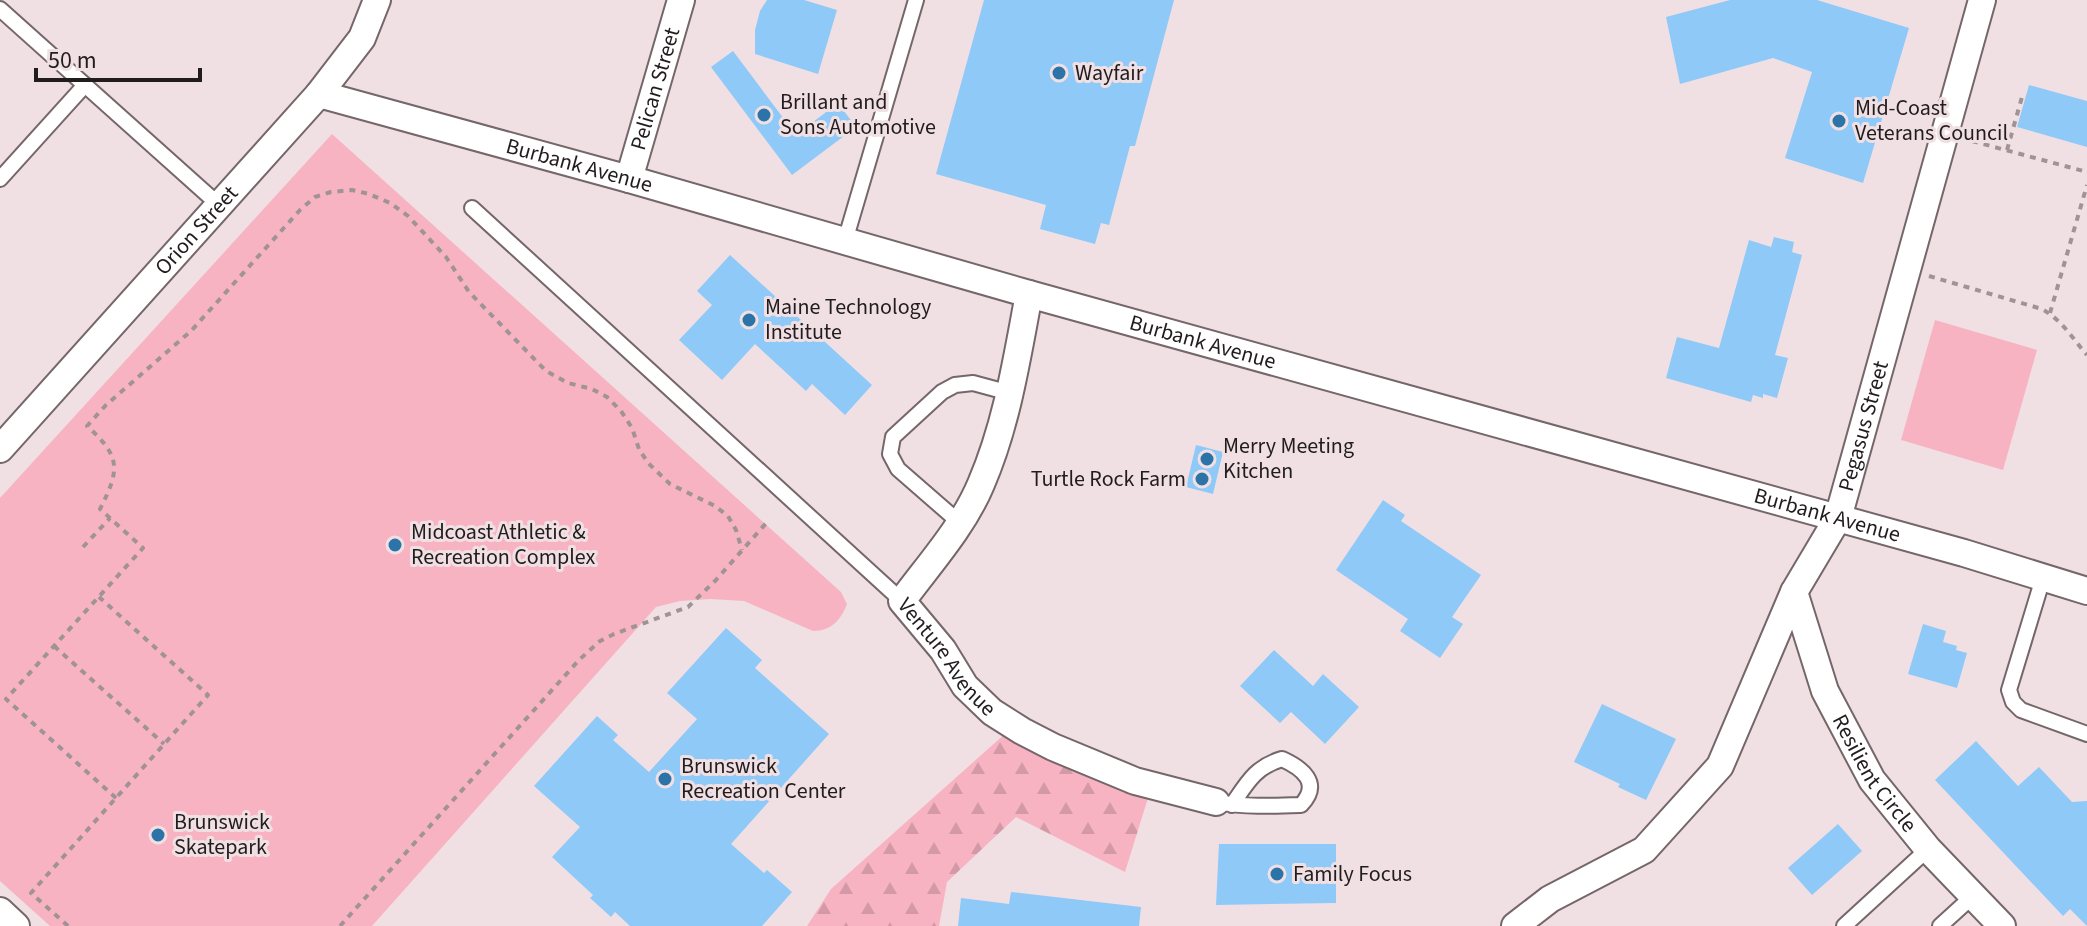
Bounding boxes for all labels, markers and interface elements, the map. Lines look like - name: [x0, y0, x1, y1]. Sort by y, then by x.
- street label: Pelican Street: [622, 23, 688, 154]
- scale bar: [36, 32, 200, 82]
- text: 50 m: [48, 43, 97, 78]
- place label: Wayfair: [1075, 57, 1144, 89]
- marker: Wayfair: [1050, 64, 1068, 82]
- place label: Brillant and Sons Automotive: [780, 86, 936, 143]
- place label: Mid-Coast Veterans Council: [1855, 92, 2008, 149]
- marker: Brillant and Sons Automotive: [755, 106, 773, 124]
- marker: Mid-Coast Veterans Council: [1830, 112, 1848, 130]
- street label: Burbank Avenue: [502, 130, 656, 201]
- street label: Orion Street: [147, 178, 246, 282]
- place label: Maine Technology Institute: [765, 291, 932, 348]
- street label: Burbank Avenue: [1126, 307, 1280, 378]
- marker: Maine Technology Institute: [740, 311, 758, 329]
- street label: Pegasus Street: [1830, 357, 1897, 495]
- place label: Merry Meeting Kitchen: [1223, 430, 1354, 487]
- marker: Merry Meeting Kitchen: [1198, 450, 1216, 468]
- place label: Turtle Rock Farm: [1031, 463, 1186, 495]
- marker: Turtle Rock Farm: [1193, 470, 1211, 488]
- street label: Burbank Avenue: [1750, 480, 1904, 551]
- place label: Midcoast Athletic & Recreation Complex: [411, 516, 596, 573]
- marker: Midcoast Athletic & Recreation Complex: [386, 536, 404, 554]
- street label: Venture Avenue: [890, 591, 1003, 724]
- street label: Resilient Circle: [1824, 709, 1924, 839]
- place label: Brunswick Recreation Center: [681, 750, 846, 807]
- marker: Brunswick Recreation Center: [656, 770, 674, 788]
- place label: Brunswick Skatepark: [174, 806, 270, 863]
- marker: Brunswick Skatepark: [149, 826, 167, 844]
- place label: Family Focus: [1293, 858, 1412, 890]
- marker: Family Focus: [1268, 865, 1286, 883]

